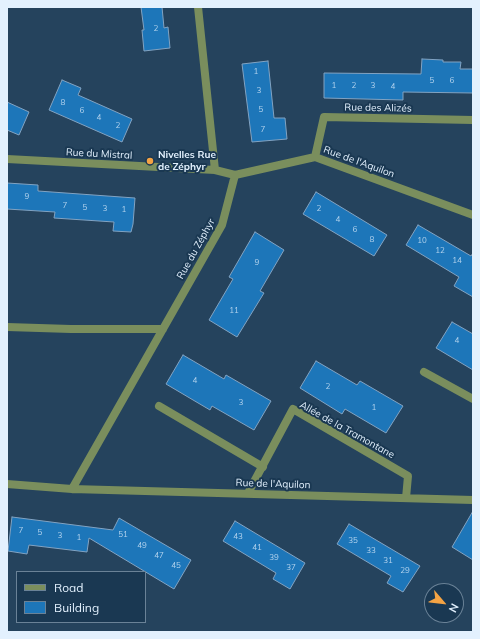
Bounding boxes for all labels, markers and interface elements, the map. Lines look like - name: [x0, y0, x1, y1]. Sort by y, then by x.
- house number: 2: [154, 24, 158, 34]
- house number: 1: [254, 67, 258, 77]
- house number: 5: [430, 76, 434, 86]
- house number: 6: [450, 76, 454, 86]
- house number: 1: [332, 81, 336, 91]
- house number: 2: [352, 81, 356, 91]
- house number: 3: [371, 81, 375, 91]
- house number: 4: [391, 82, 395, 92]
- house number: 3: [257, 86, 261, 96]
- house number: 8: [61, 98, 65, 108]
- street label: Rue des Alizés: [344, 101, 412, 115]
- house number: 5: [259, 105, 263, 115]
- house number: 6: [80, 106, 84, 116]
- house number: 4: [97, 113, 101, 123]
- house number: 2: [116, 121, 120, 131]
- house number: 7: [261, 125, 265, 135]
- street label: Rue de l'Aquilon: [322, 144, 396, 180]
- street label: Rue du Mistral: [66, 146, 132, 162]
- place label: Nivelles Rue de Zéphyr: [158, 149, 216, 172]
- marker: Nivelles Rue de Zéphyr: [145, 156, 155, 166]
- house number: 9: [25, 192, 29, 202]
- house number: 7: [63, 201, 67, 211]
- house number: 5: [83, 203, 87, 213]
- house number: 3: [103, 204, 107, 214]
- house number: 2: [317, 204, 321, 214]
- house number: 1: [122, 205, 126, 215]
- house number: 4: [336, 215, 340, 225]
- street label: Rue du Zéphyr: [174, 217, 218, 281]
- house number: 6: [353, 225, 357, 235]
- house number: 8: [370, 235, 374, 245]
- house number: 10: [417, 236, 427, 246]
- house number: 12: [435, 246, 445, 256]
- house number: 14: [452, 256, 462, 266]
- house number: 9: [255, 258, 259, 268]
- house number: 11: [229, 306, 239, 316]
- house number: 4: [455, 336, 459, 346]
- house number: 4: [193, 376, 197, 386]
- house number: 2: [326, 382, 330, 392]
- house number: 3: [239, 398, 243, 408]
- street label: Allée de la Tramontane: [297, 399, 397, 461]
- house number: 1: [372, 403, 376, 413]
- street label: Rue de l'Aquilon: [235, 477, 311, 491]
- house number: 7: [19, 526, 23, 536]
- house number: 5: [38, 528, 42, 538]
- house number: 51: [118, 530, 128, 540]
- house number: 3: [58, 531, 62, 541]
- house number: 43: [233, 532, 243, 542]
- house number: 1: [77, 533, 81, 543]
- house number: 35: [348, 536, 358, 546]
- house number: 49: [137, 541, 147, 551]
- house number: 41: [252, 543, 262, 553]
- house number: 33: [366, 546, 376, 556]
- house number: 47: [154, 551, 164, 561]
- house number: 39: [269, 553, 279, 563]
- house number: 31: [383, 556, 393, 566]
- house number: 45: [171, 561, 181, 571]
- house number: 37: [286, 563, 296, 573]
- house number: 29: [400, 566, 410, 576]
- legend: [16, 571, 146, 623]
- text: Road: [54, 580, 83, 595]
- north arrow: [424, 583, 464, 623]
- text: Building: [54, 600, 99, 615]
- text: N: [446, 601, 462, 615]

